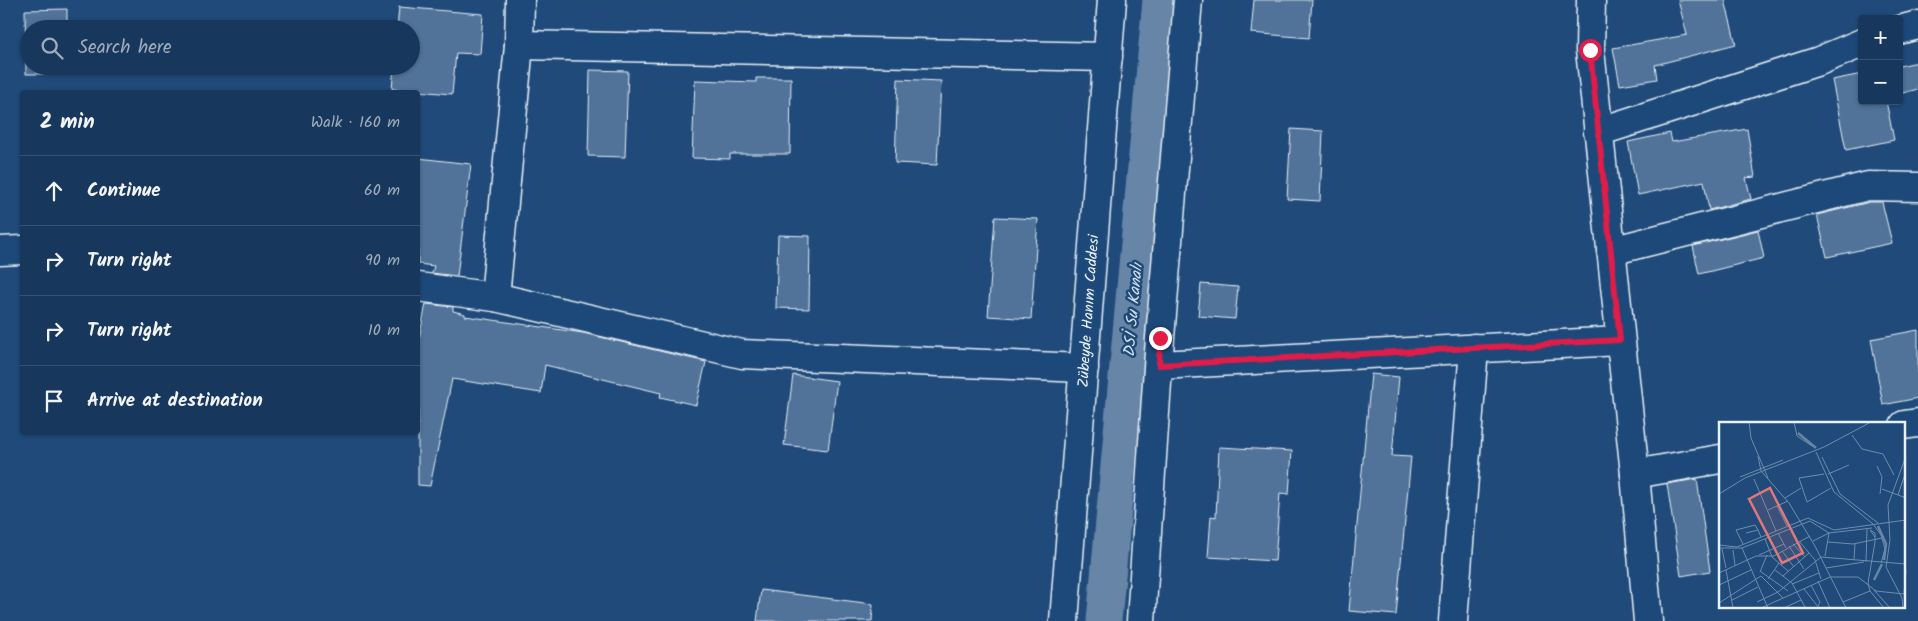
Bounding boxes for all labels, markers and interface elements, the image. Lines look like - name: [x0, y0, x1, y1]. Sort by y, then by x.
- map controls: [1858, 15, 1903, 105]
- button: +: [1858, 15, 1903, 60]
- search box: [20, 20, 420, 75]
- text: Search here: [78, 33, 172, 63]
- icon: search: [38, 34, 66, 62]
- route start: [1579, 39, 1602, 62]
- button: −: [1858, 60, 1903, 105]
- text: 2 min: [40, 106, 95, 139]
- text: Walk · 160 m: [311, 110, 400, 135]
- text: Continue: [87, 176, 160, 206]
- icon: ahead: [40, 177, 68, 205]
- text: 60 m: [364, 178, 400, 203]
- street label: Zübeyde Hanım Caddesi: [1072, 232, 1106, 388]
- text: Turn right: [87, 246, 172, 276]
- icon: right: [40, 247, 68, 275]
- text: 90 m: [365, 248, 400, 273]
- water label: DSİ Su Kanalı: [1117, 260, 1150, 358]
- text: Turn right: [87, 316, 172, 346]
- icon: right: [40, 317, 68, 345]
- text: 10 m: [368, 318, 400, 343]
- route end: [1149, 327, 1172, 350]
- text: Arrive at destination: [87, 386, 263, 416]
- icon: arrive: [40, 387, 68, 415]
- inset map: [1719, 422, 1906, 608]

